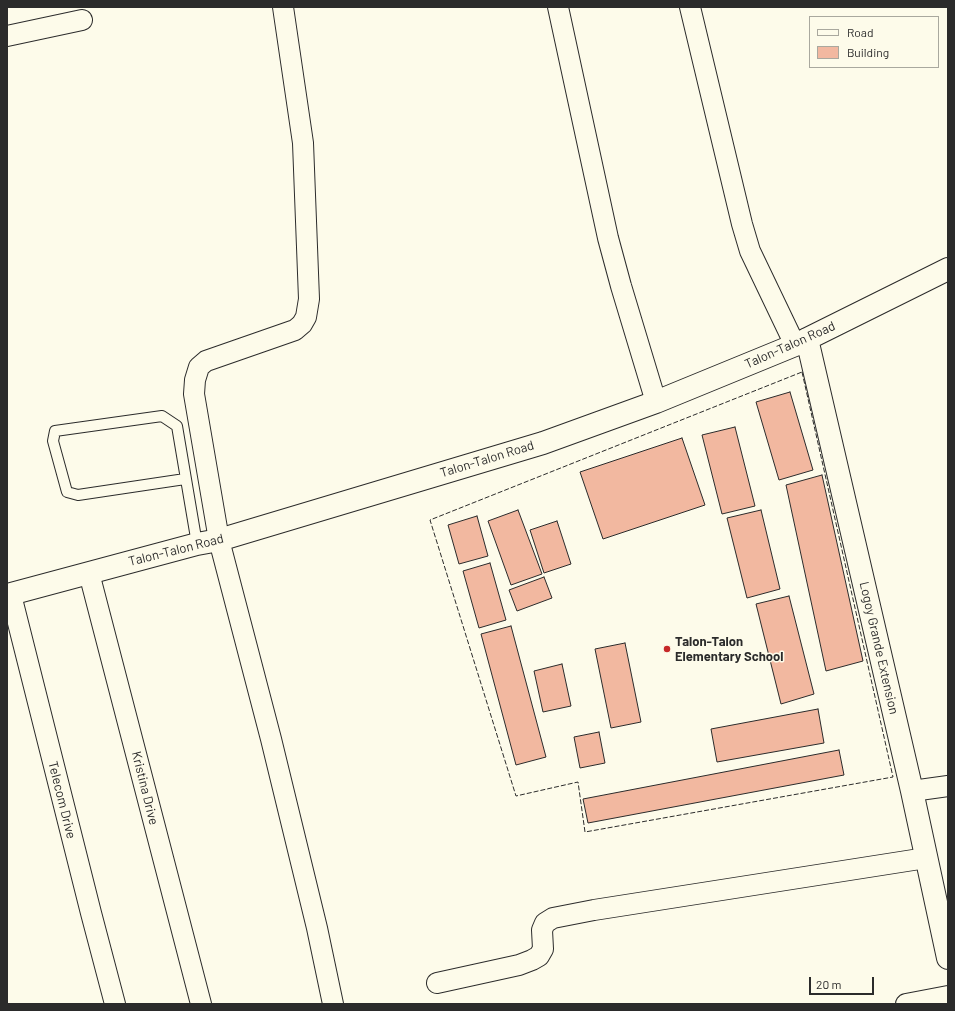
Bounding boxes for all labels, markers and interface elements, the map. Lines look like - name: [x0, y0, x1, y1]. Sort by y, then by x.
- legend: [809, 16, 939, 68]
- text: Road: [847, 25, 874, 39]
- text: Building: [847, 45, 889, 59]
- street label: Talon-Talon Road: [742, 318, 838, 372]
- street label: Talon-Talon Road: [438, 437, 536, 481]
- street label: Talon-Talon Road: [127, 531, 225, 569]
- street label: Logoy Grande Extension: [856, 580, 902, 716]
- place label: Talon-Talon Elementary School: [675, 634, 783, 665]
- marker: Talon-Talon Elementary School: [662, 644, 672, 654]
- street label: Kristina Drive: [128, 749, 162, 827]
- street label: Telecom Drive: [45, 760, 79, 840]
- scale bar: [811, 969, 876, 995]
- text: 20 m: [816, 977, 842, 991]

